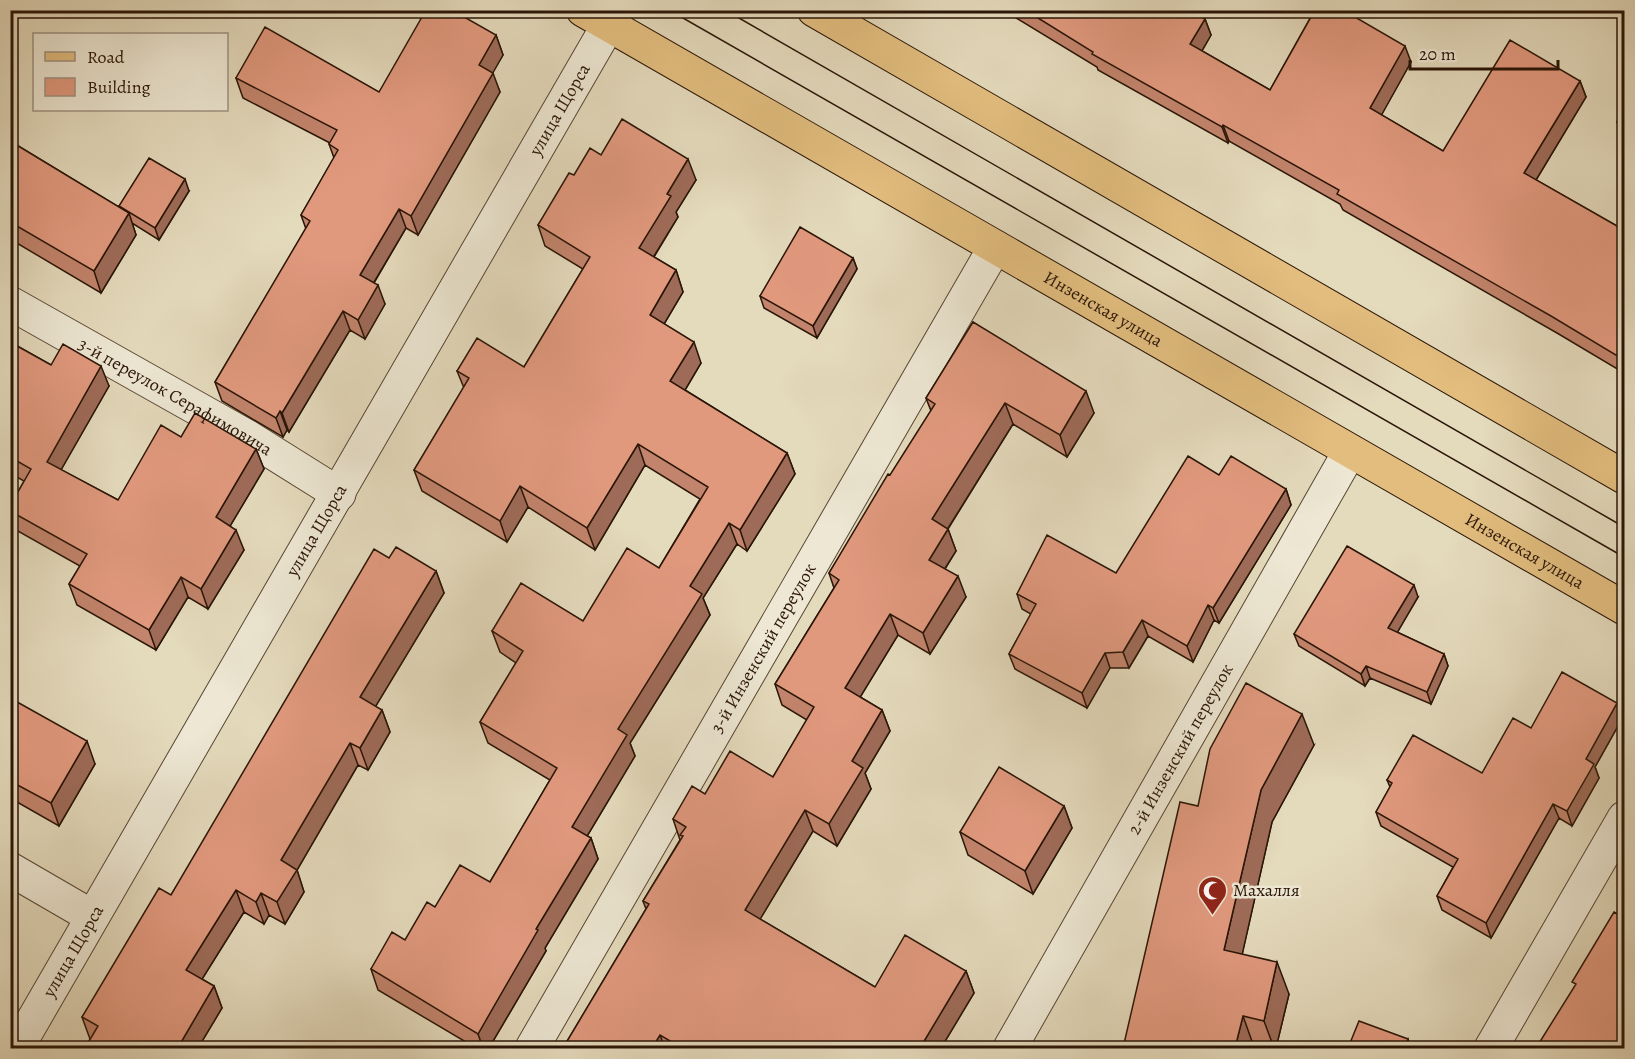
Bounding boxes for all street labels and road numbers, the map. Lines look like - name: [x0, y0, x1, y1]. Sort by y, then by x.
- street label: улица Щорса: [523, 58, 596, 161]
- street label: Инзенская улица: [1039, 265, 1168, 353]
- street label: 3-й переулок Серафимовича: [74, 332, 277, 462]
- street label: улица Щорса: [280, 479, 353, 582]
- street label: Инзенская улица: [1461, 507, 1589, 595]
- street label: 3-й Инзенский переулок: [705, 559, 822, 737]
- street label: 2-й Инзенский переулок: [1122, 659, 1239, 839]
- street label: улица Щорса: [36, 900, 109, 1002]

